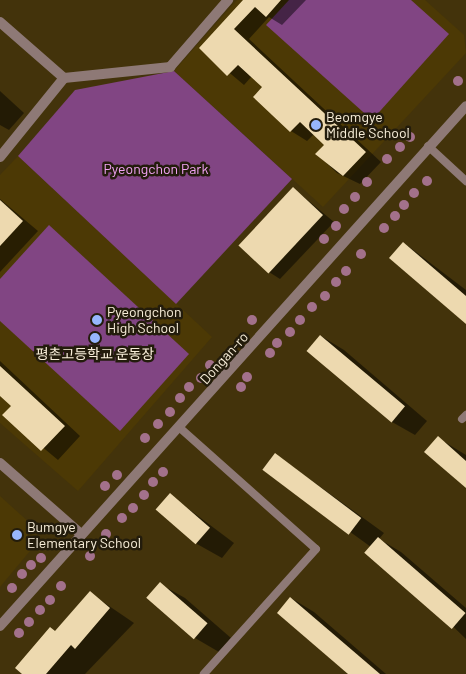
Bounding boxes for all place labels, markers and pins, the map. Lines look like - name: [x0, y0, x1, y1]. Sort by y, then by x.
- place label: Beomgye Middle School: [326, 109, 410, 142]
- marker: Beomgye Middle School: [310, 119, 322, 131]
- place label: Pyeongchon High School: [107, 304, 182, 336]
- marker: Pyeongchon High School: [91, 314, 103, 326]
- marker: 평촌고등학교 운동장: [89, 332, 101, 344]
- place label: 평촌고등학교 운동장: [36, 346, 154, 362]
- place label: Bumgye Elementary School: [27, 519, 141, 552]
- marker: Bumgye Elementary School: [11, 529, 23, 541]

